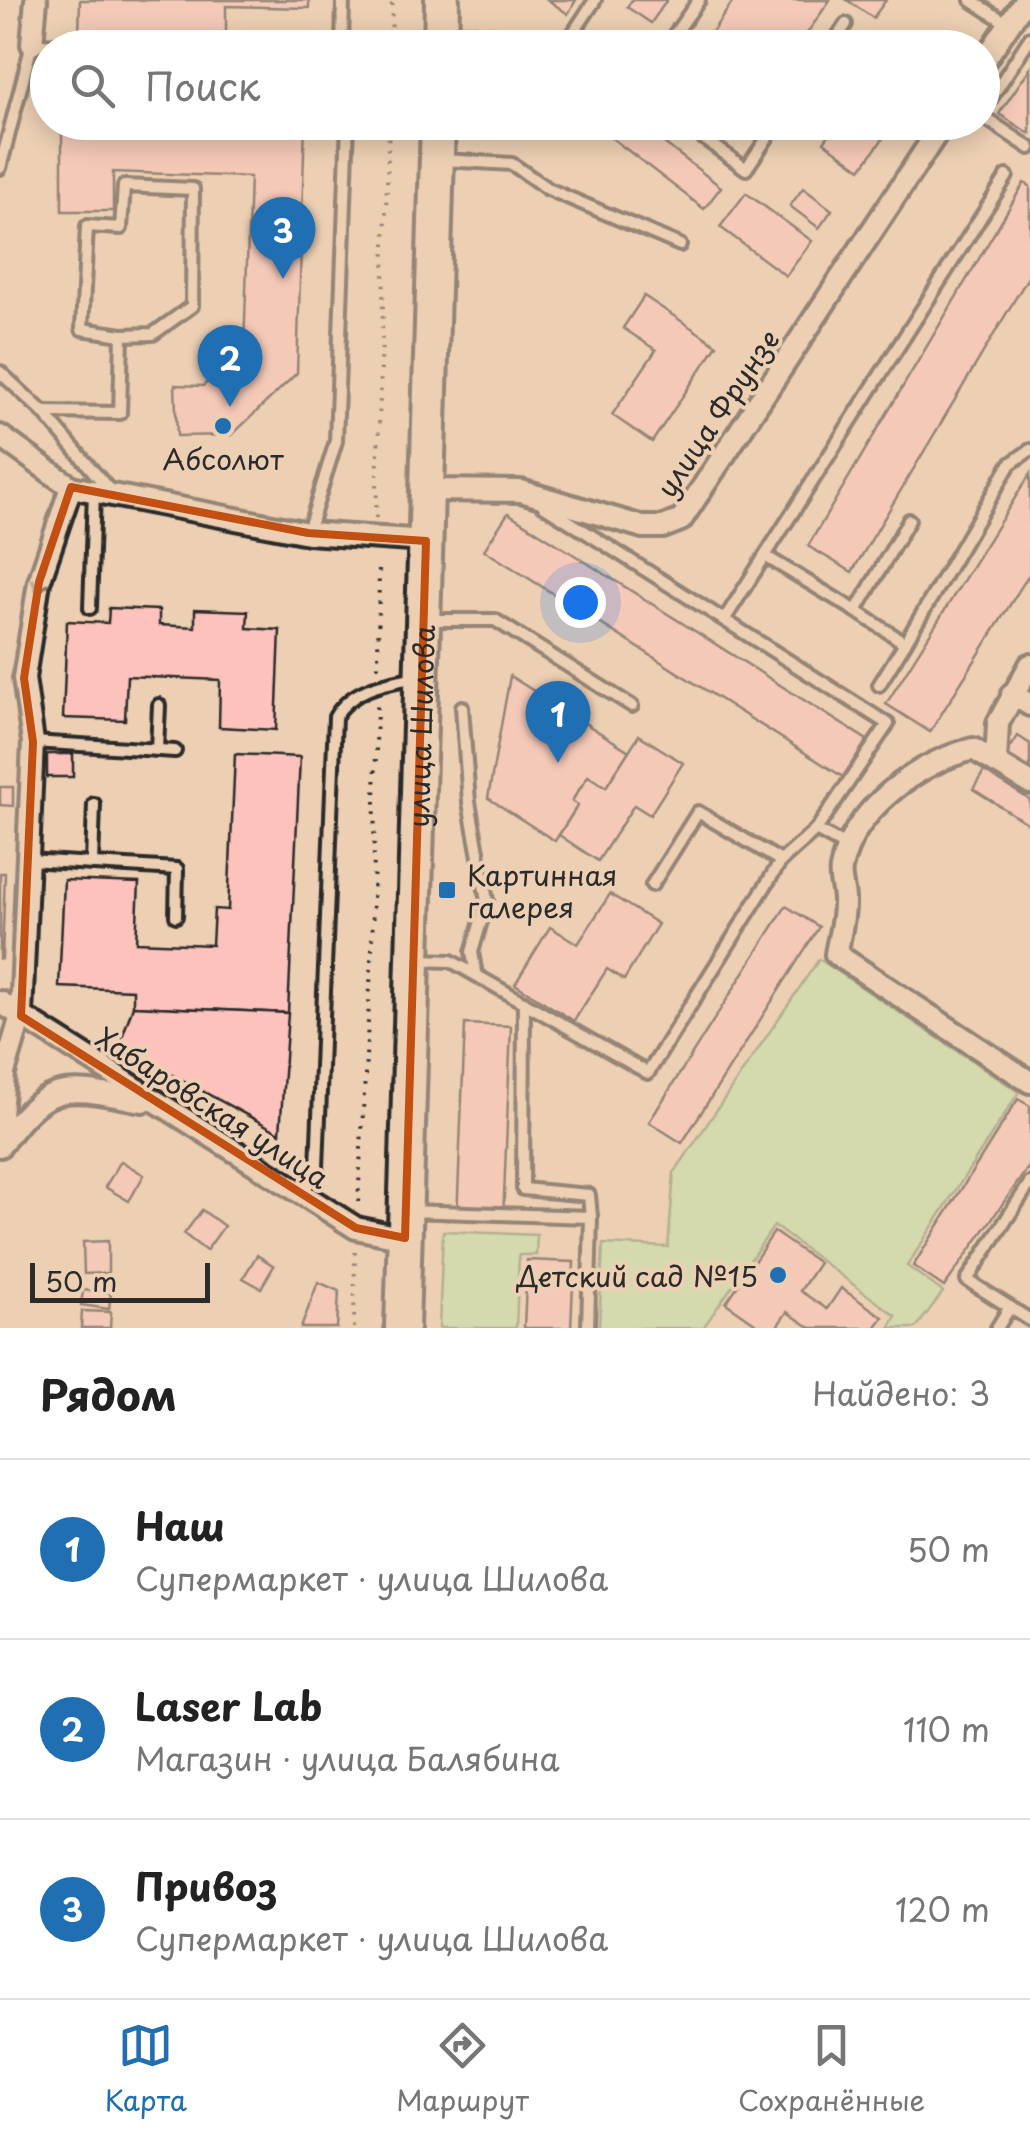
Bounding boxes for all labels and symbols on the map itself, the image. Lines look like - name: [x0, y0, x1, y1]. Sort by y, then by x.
- pin: 3: [250, 196, 316, 279]
- street label: улица Фрунзе: [645, 320, 789, 506]
- pin: 2: [198, 324, 262, 407]
- marker: Абсолют: [212, 415, 234, 437]
- place label: Абсолют: [162, 437, 284, 480]
- one-way arrow: [31, 563, 50, 594]
- your location: [555, 577, 606, 628]
- street label: улица Шилова: [395, 624, 444, 828]
- pin: 1: [526, 680, 590, 763]
- place label: Картинная галерея: [467, 853, 617, 928]
- marker: Картинная галерея: [436, 879, 458, 901]
- street label: Хабаровская улица: [88, 1015, 338, 1199]
- place label: Детский сад №15: [516, 1254, 758, 1297]
- scale bar: [30, 1258, 210, 1302]
- marker: Детский сад №15: [767, 1264, 789, 1286]

